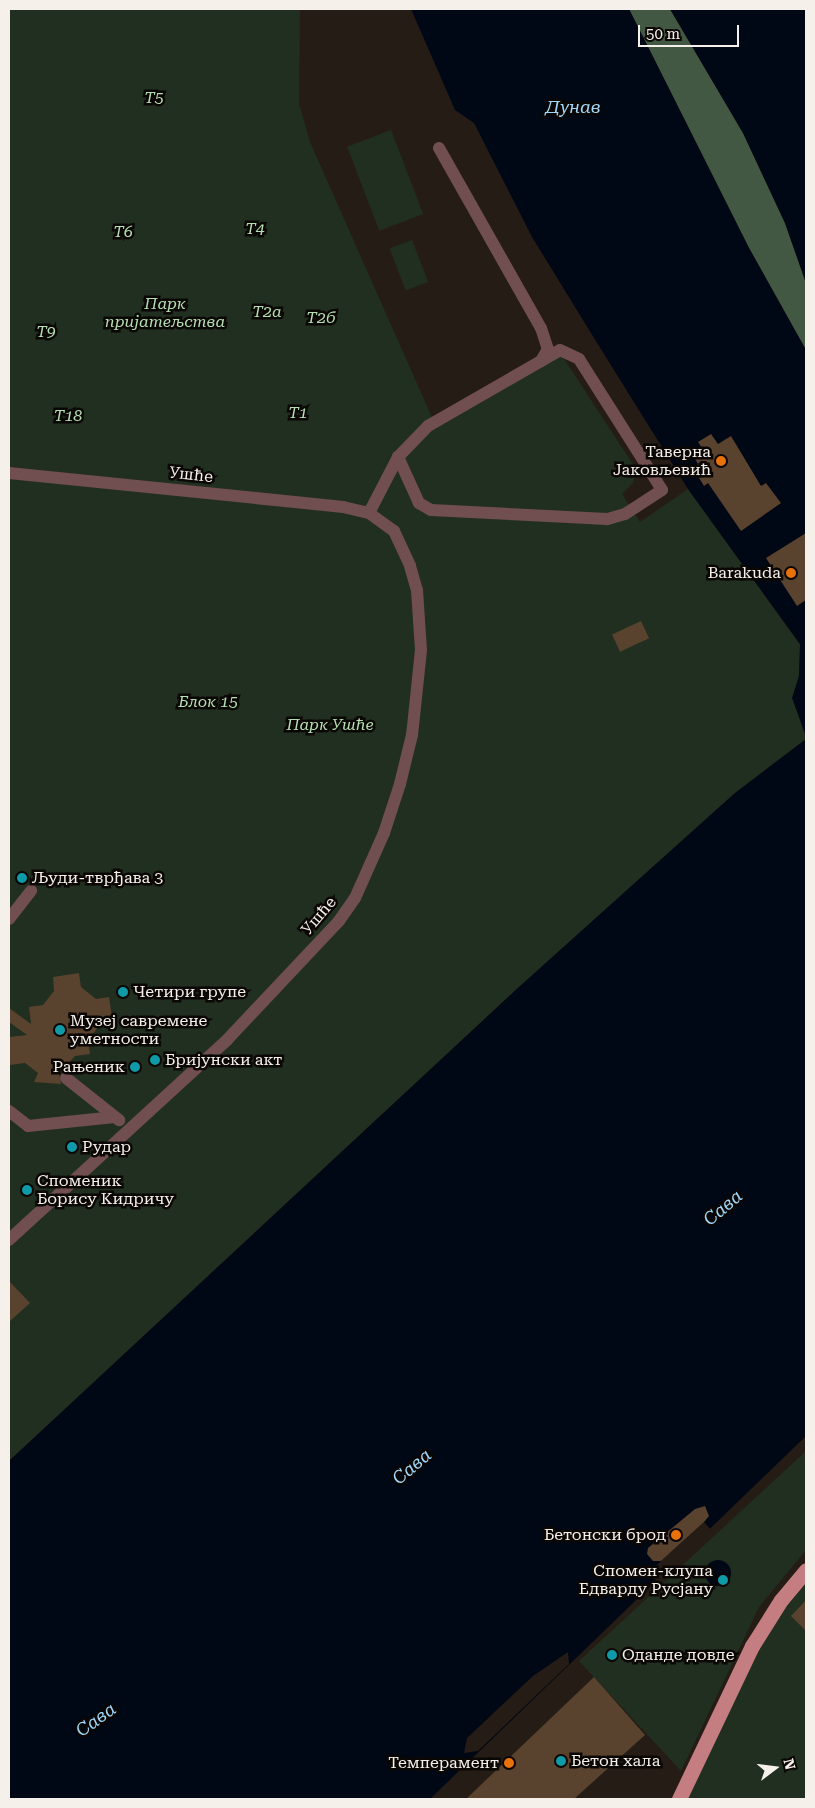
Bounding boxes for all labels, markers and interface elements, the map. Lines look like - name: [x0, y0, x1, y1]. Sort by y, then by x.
- scale bar: [640, 15, 741, 47]
- text: 50 m: [646, 25, 680, 43]
- park label: Т5: [144, 88, 164, 108]
- water label: Дунав: [545, 96, 601, 118]
- park label: Т4: [245, 219, 265, 239]
- park label: Т6: [113, 222, 133, 242]
- park label: Парк пријатељства: [105, 294, 225, 332]
- park label: Т2а: [252, 302, 282, 322]
- park label: Т2б: [306, 308, 336, 328]
- park label: Т9: [36, 322, 56, 342]
- park label: Т1: [288, 403, 308, 423]
- park label: Т18: [54, 406, 82, 426]
- place label: Таверна Јаковљевић: [613, 442, 711, 480]
- marker: Таверна Јаковљевић: [715, 455, 727, 467]
- street label: Ушће: [168, 463, 214, 487]
- place label: Barakuda: [708, 563, 781, 583]
- marker: Barakuda: [785, 567, 797, 579]
- park label: Блок 15: [178, 692, 238, 712]
- park label: Парк Ушће: [286, 715, 374, 735]
- place label: Људи-тврђава 3: [32, 868, 163, 888]
- marker: Људи-тврђава 3: [16, 872, 28, 884]
- street label: Ушће: [298, 893, 340, 939]
- place label: Четири групе: [133, 982, 246, 1002]
- marker: Четири групе: [117, 986, 129, 998]
- place label: Музеј савремене уметности: [70, 1011, 207, 1049]
- marker: Музеј савремене уметности: [54, 1024, 66, 1036]
- place label: Бријунски акт: [165, 1050, 282, 1070]
- marker: Бријунски акт: [149, 1054, 161, 1066]
- place label: Рањеник: [53, 1057, 125, 1077]
- marker: Рањеник: [129, 1061, 141, 1073]
- place label: Рудар: [82, 1137, 131, 1157]
- marker: Рудар: [66, 1141, 78, 1153]
- place label: Споменик Борису Кидричу: [37, 1171, 174, 1209]
- marker: Споменик Борису Кидричу: [21, 1184, 33, 1196]
- water label: Сава: [699, 1186, 747, 1230]
- water label: Сава: [388, 1445, 436, 1489]
- place label: Бетонски брод: [544, 1525, 666, 1545]
- marker: Бетонски брод: [670, 1529, 682, 1541]
- place label: Спомен-клупа Едварду Русјану: [579, 1561, 713, 1599]
- marker: Спомен-клупа Едварду Русјану: [717, 1574, 729, 1586]
- place label: Оданде довде: [622, 1645, 734, 1665]
- marker: Оданде довде: [606, 1649, 618, 1661]
- water label: Сава: [72, 1698, 120, 1742]
- north arrow: [750, 1743, 800, 1793]
- place label: Бетон хала: [571, 1751, 660, 1771]
- place label: Темперамент: [388, 1753, 499, 1773]
- marker: Бетон хала: [555, 1755, 567, 1767]
- marker: Темперамент: [503, 1757, 515, 1769]
- text: N: [780, 1757, 799, 1771]

